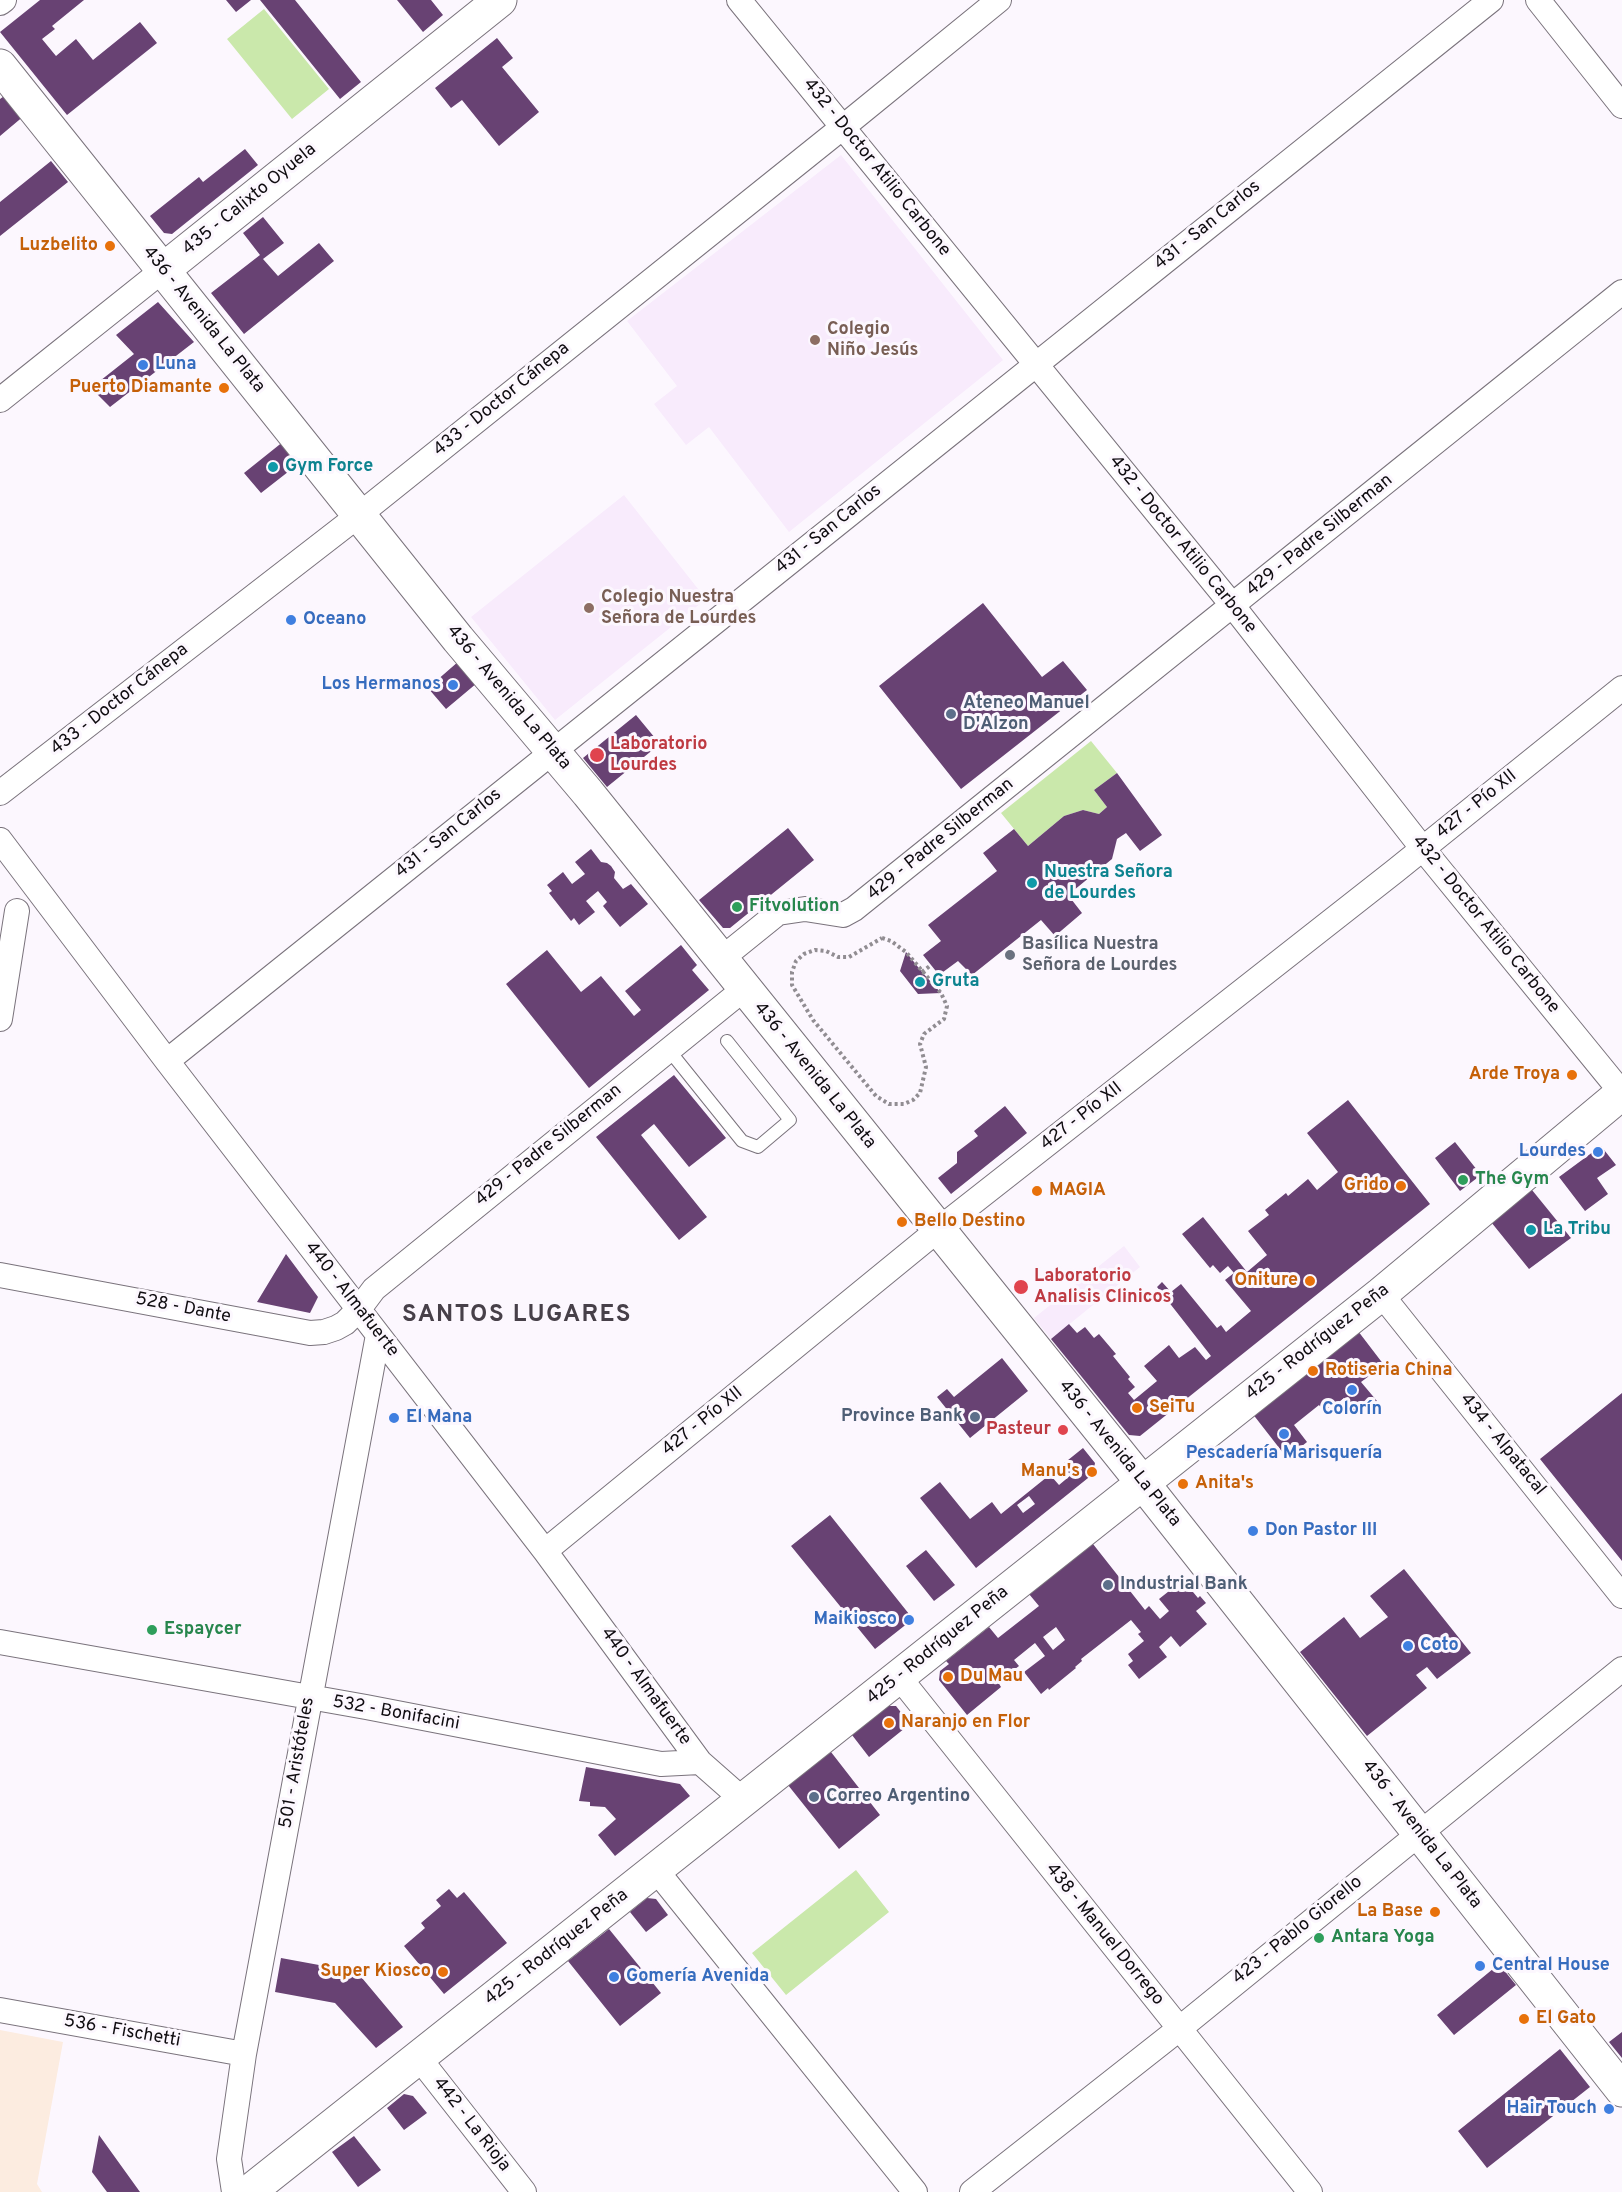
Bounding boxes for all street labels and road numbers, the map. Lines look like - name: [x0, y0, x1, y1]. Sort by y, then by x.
- street label: 432 - Doctor Atilio Carbone: [798, 75, 954, 261]
- street label: 435 - Calixto Oyuela: [179, 139, 321, 261]
- street label: 431 - San Carlos: [1151, 177, 1265, 275]
- street label: 436 - Avenida La Plata: [137, 242, 269, 398]
- street label: 433 - Doctor Cánepa: [430, 338, 574, 462]
- street label: 432 - Doctor Atilio Carbone: [1104, 452, 1260, 638]
- street label: 429 - Padre Silberman: [1242, 470, 1398, 602]
- street label: 431 - San Carlos: [772, 481, 886, 579]
- street label: 436 - Avenida La Plata: [441, 621, 575, 775]
- street label: 433 - Doctor Cánepa: [47, 640, 193, 760]
- street label: 427 - Pío XII: [1432, 766, 1522, 844]
- street label: 429 - Padre Silberman: [863, 774, 1019, 906]
- street label: 431 - San Carlos: [392, 785, 506, 883]
- street label: 432 - Doctor Atilio Carbone: [1407, 832, 1563, 1018]
- street label: 436 - Avenida La Plata: [748, 998, 880, 1154]
- street label: 427 - Pío XII: [1037, 1078, 1127, 1156]
- street label: 429 - Padre Silberman: [471, 1080, 627, 1212]
- street label: 440 - Almafuerte: [299, 1238, 403, 1362]
- street label: 425 - Rodríguez Peña: [1242, 1280, 1394, 1406]
- street label: 528 - Dante: [134, 1289, 232, 1329]
- street label: 436 - Avenida La Plata: [1053, 1376, 1185, 1532]
- street label: 427 - Pío XII: [658, 1383, 748, 1461]
- street label: 434 - Alpatacal: [1454, 1390, 1550, 1500]
- street label: 425 - Rodríguez Peña: [863, 1582, 1013, 1710]
- street label: 440 - Almafuerte: [595, 1624, 695, 1750]
- street label: 532 - Bonifacini: [331, 1692, 461, 1736]
- street label: 501 - Aristóteles: [276, 1696, 320, 1830]
- street label: 436 - Avenida La Plata: [1356, 1757, 1486, 1913]
- street label: 438 - Manuel Dorrego: [1040, 1860, 1168, 2010]
- street label: 423 - Pablo Giorello: [1229, 1872, 1367, 1990]
- street label: 425 - Rodríguez Peña: [481, 1885, 633, 2011]
- street label: 536 - Fischetti: [62, 2011, 182, 2053]
- street label: 442 - La Rioja: [428, 2074, 514, 2176]

